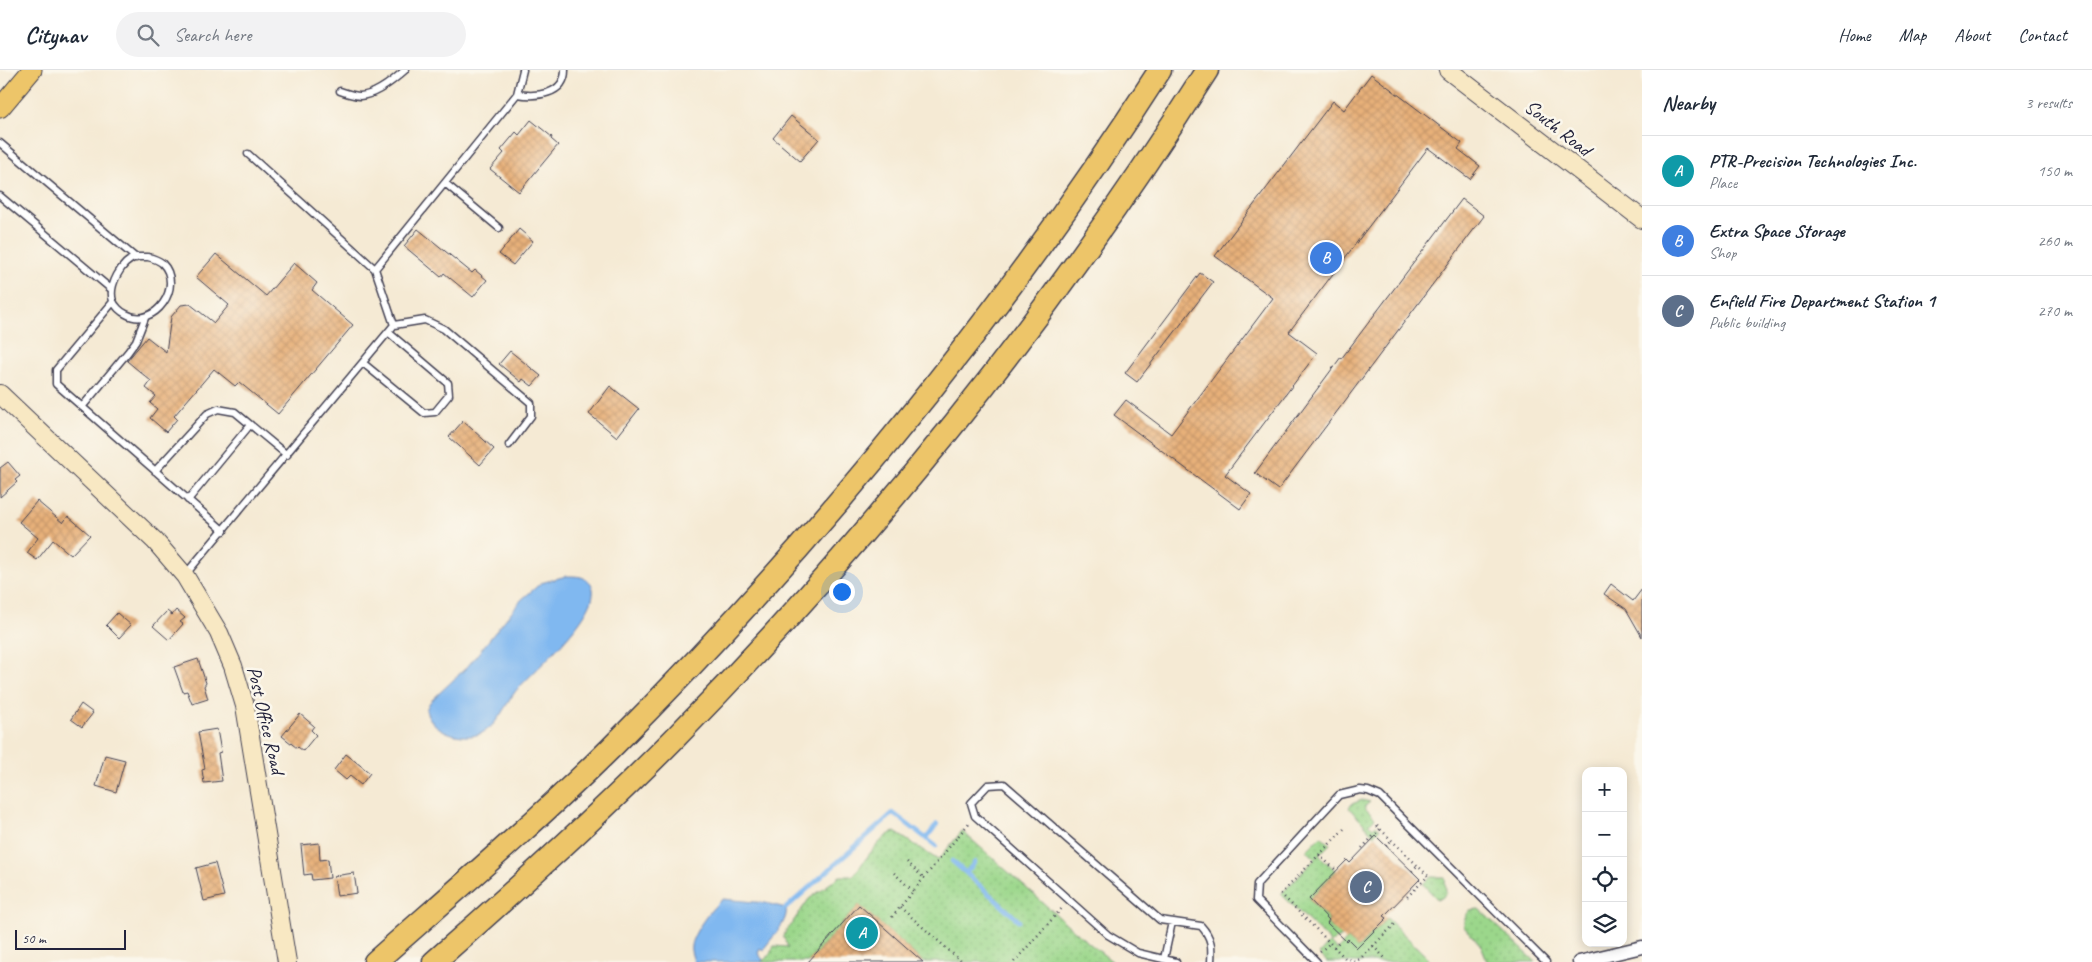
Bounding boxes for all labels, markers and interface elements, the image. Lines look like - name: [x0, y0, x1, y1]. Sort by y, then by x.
- search box: [116, 12, 466, 57]
- text: Citynav: [25, 20, 86, 50]
- icon: search: [134, 21, 162, 49]
- text: Search here: [174, 23, 251, 47]
- text: Home: [1838, 24, 1871, 46]
- text: Map: [1899, 24, 1926, 46]
- text: About: [1954, 24, 1990, 46]
- text: Contact: [2018, 24, 2067, 46]
- text: Nearby: [1662, 90, 1715, 116]
- text: 3 results: [2025, 93, 2072, 113]
- street label: South Road: [1520, 94, 1599, 164]
- text: PTR-Precision Technologies Inc.: [1709, 149, 1917, 173]
- text: A: [1674, 161, 1682, 181]
- text: 150 m: [2038, 161, 2072, 181]
- text: Place: [1709, 173, 1737, 193]
- text: Extra Space Storage: [1709, 219, 1845, 243]
- text: B: [1674, 231, 1682, 251]
- text: 260 m: [2038, 231, 2072, 251]
- pin: B: [1310, 239, 1342, 277]
- text: Shop: [1709, 243, 1736, 263]
- text: Enfield Fire Department Station 1: [1709, 289, 1935, 313]
- text: C: [1674, 301, 1682, 321]
- text: 270 m: [2038, 301, 2072, 321]
- text: Public building: [1709, 313, 1785, 333]
- your location: [829, 579, 855, 605]
- street label: Post Office Road: [242, 664, 291, 779]
- map controls: [1582, 767, 1627, 947]
- button: +: [1582, 767, 1627, 812]
- button: −: [1582, 812, 1627, 857]
- button: locate: [1582, 857, 1627, 902]
- pin: C: [1350, 868, 1382, 906]
- button: layers: [1582, 902, 1627, 947]
- pin: A: [846, 914, 878, 952]
- scale bar: [15, 927, 126, 950]
- text: 50 m: [22, 930, 46, 947]

